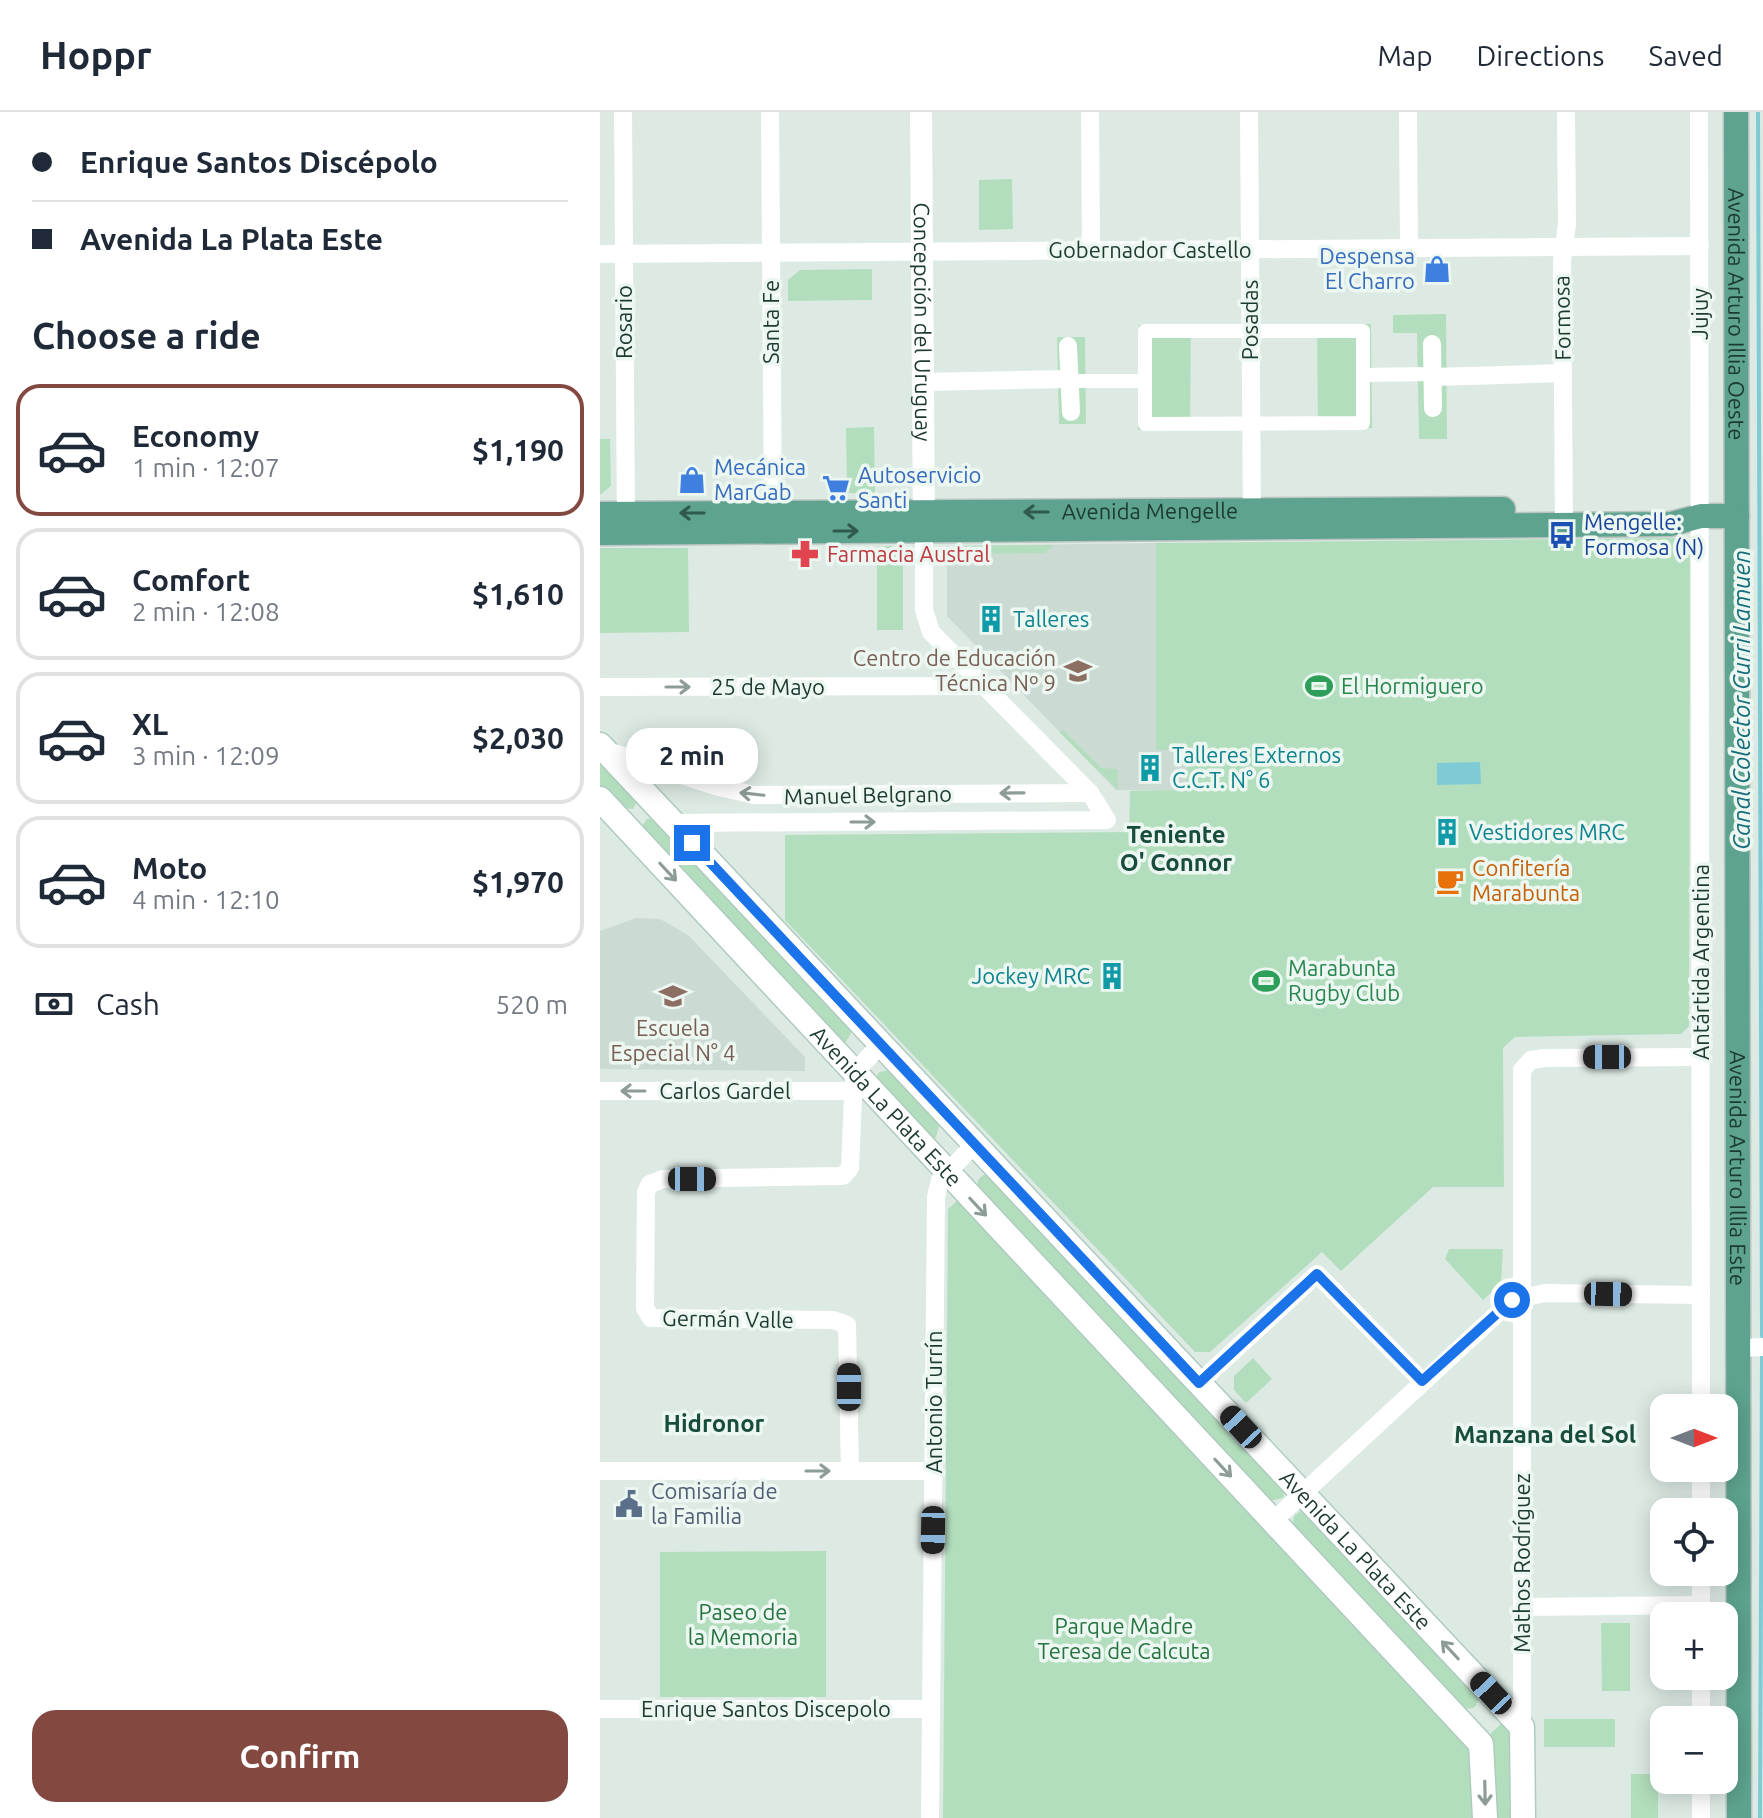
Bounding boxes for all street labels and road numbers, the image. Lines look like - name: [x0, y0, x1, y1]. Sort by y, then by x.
- street label: Avenida Arturo Illia Oeste: [1724, 188, 1750, 440]
- street label: Concepción del Uruguay: [910, 202, 936, 442]
- street label: Gobernador Castello: [1048, 237, 1252, 262]
- street label: Formosa: [1548, 275, 1575, 361]
- street label: Santa Fe: [758, 280, 783, 364]
- street label: Posadas: [1237, 280, 1262, 360]
- street label: Rosario: [611, 285, 636, 359]
- street label: Jujuy: [1687, 288, 1712, 340]
- street label: Avenida Mengelle: [1062, 497, 1238, 523]
- street label: 25 de Mayo: [711, 674, 825, 699]
- street label: Manuel Belgrano: [784, 781, 952, 808]
- street label: Antártida Argentina: [1688, 864, 1713, 1060]
- street label: Avenida La Plata Este: [806, 1021, 967, 1191]
- street label: Avenida Arturo Illia Este: [1726, 1050, 1751, 1286]
- street label: Carlos Gardel: [659, 1078, 791, 1103]
- street label: Germán Valle: [662, 1305, 794, 1332]
- street label: Antonio Turrín: [921, 1331, 946, 1473]
- street label: Avenida La Plata Este: [1275, 1465, 1437, 1634]
- street label: Mathos Rodríguez: [1509, 1473, 1534, 1653]
- street label: Enrique Santos Discepolo: [641, 1696, 891, 1721]

